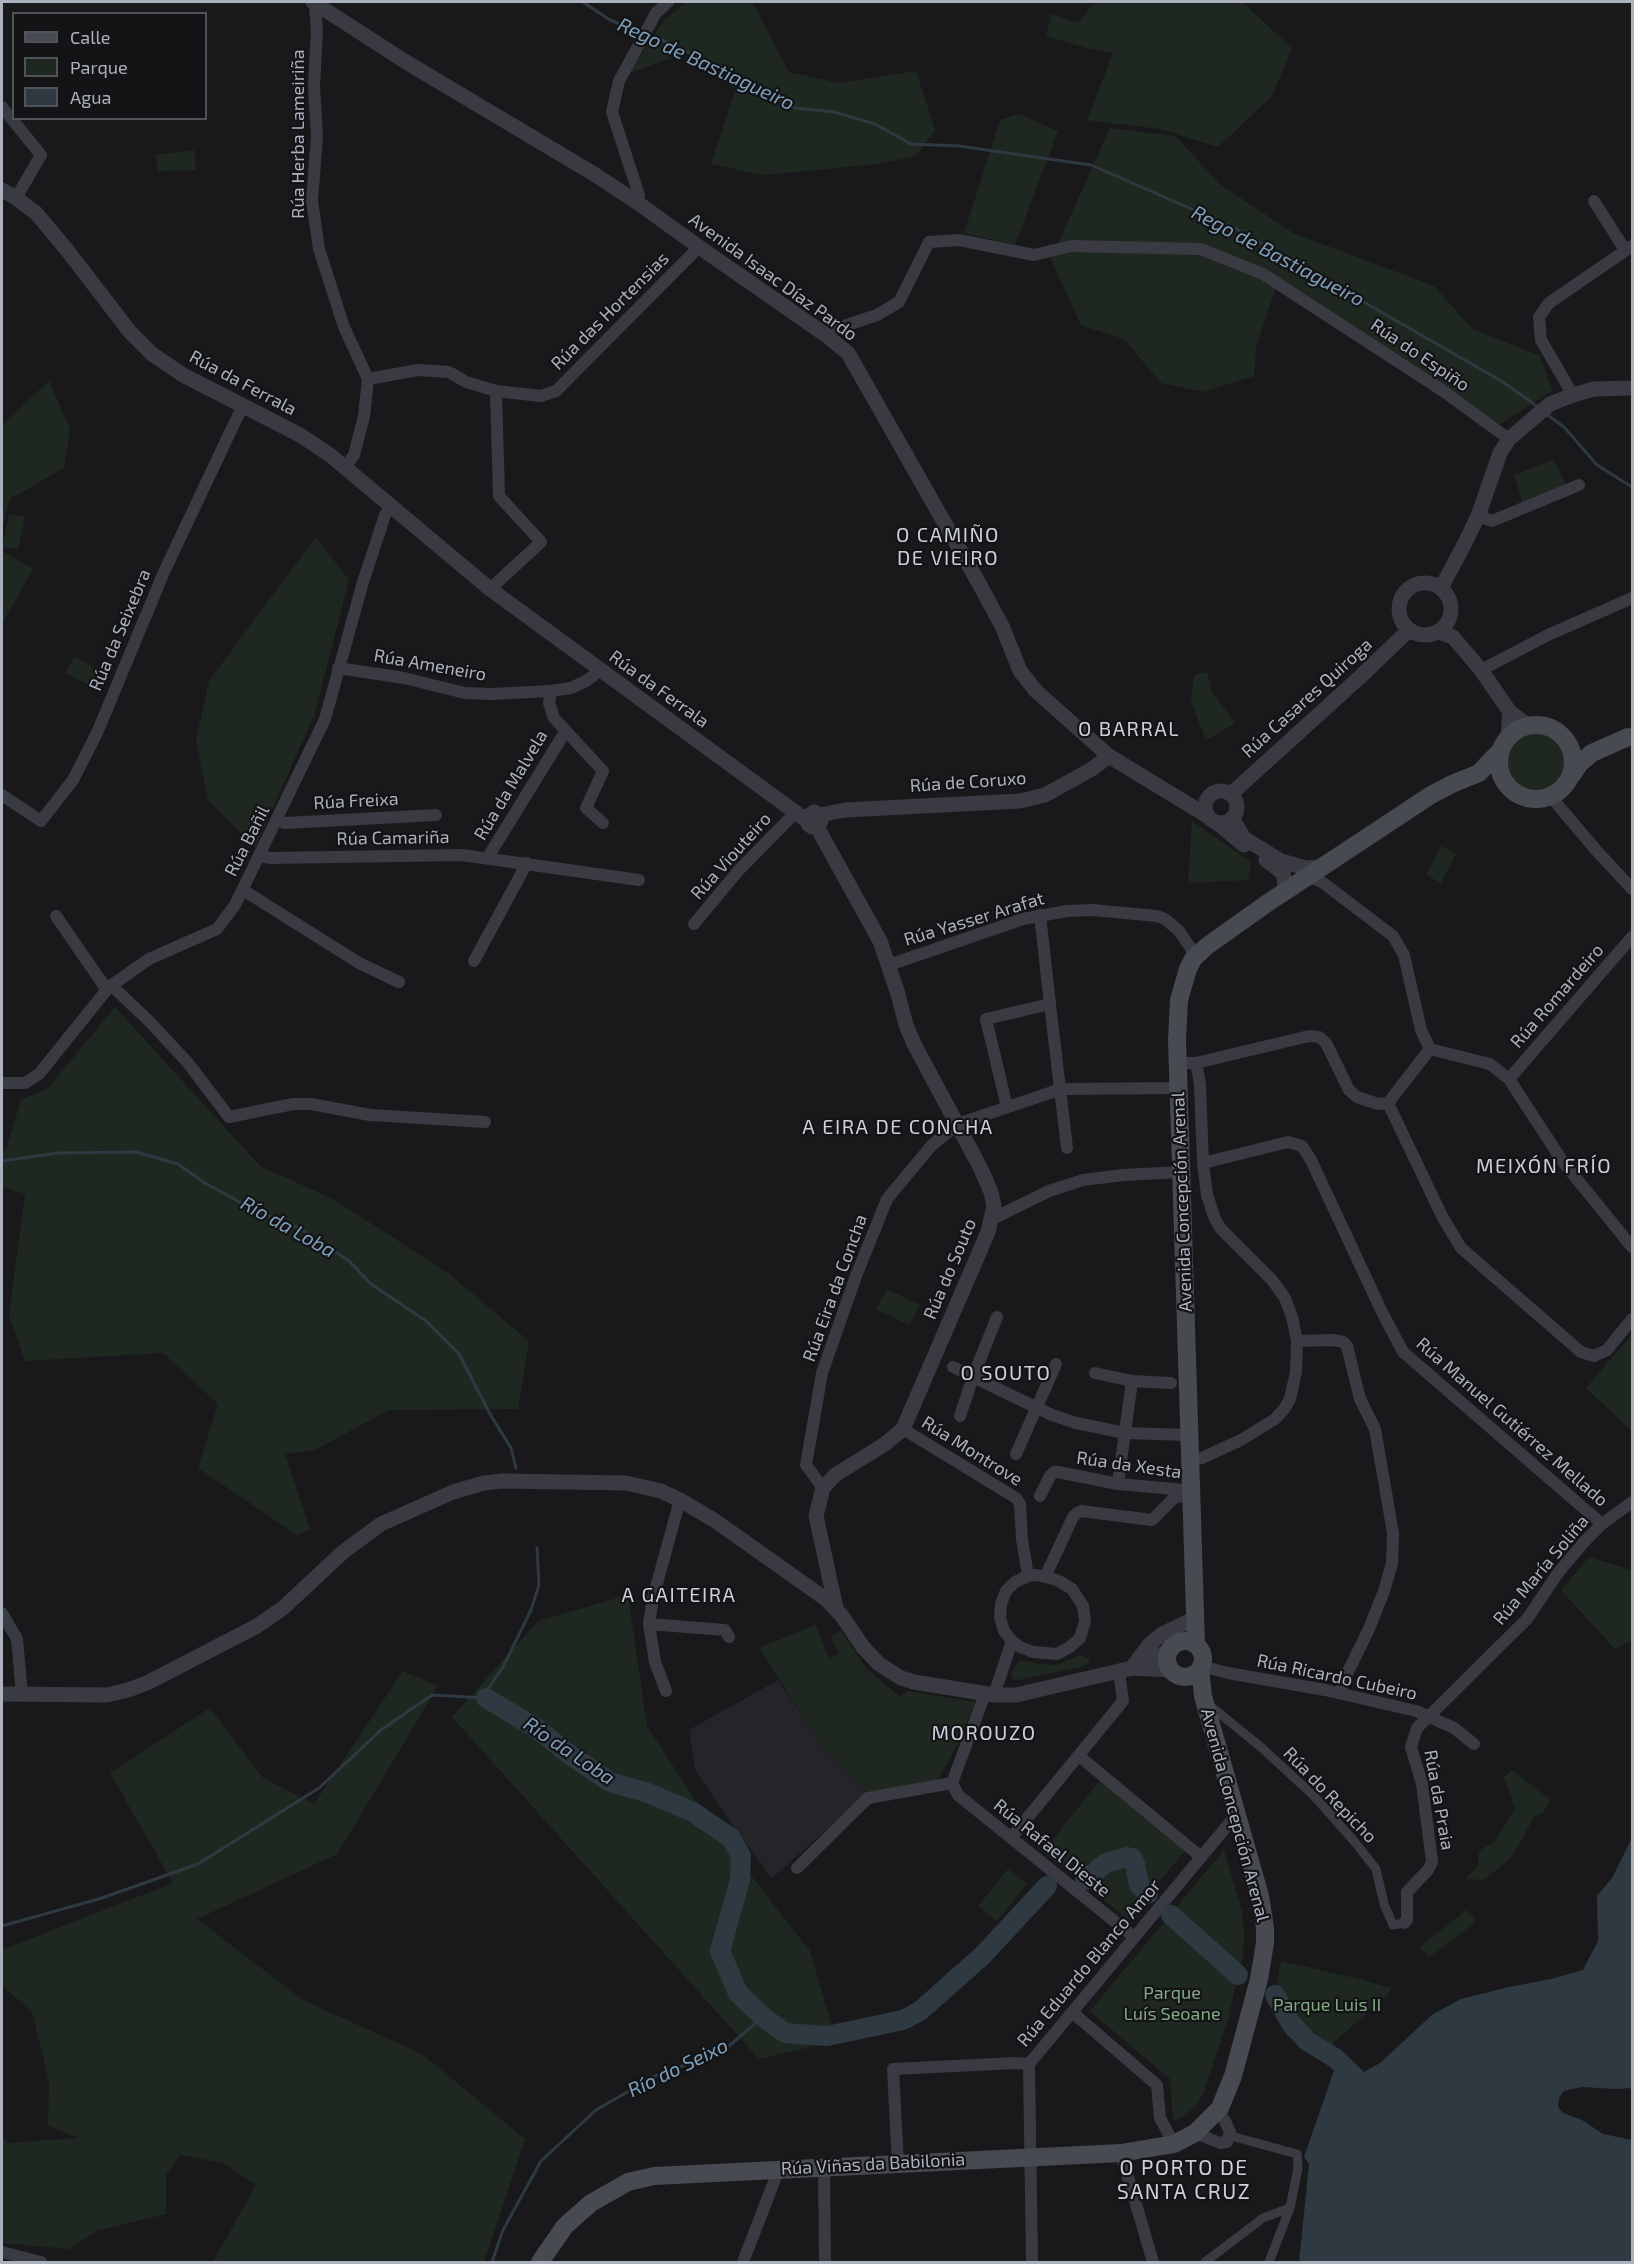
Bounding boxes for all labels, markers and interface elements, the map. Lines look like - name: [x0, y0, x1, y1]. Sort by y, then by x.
- legend: [12, 12, 207, 120]
- water label: Rego de Bastiagueiro: [614, 12, 798, 116]
- text: Calle: [70, 26, 111, 48]
- street label: Rúa Herba Lameiriña: [287, 49, 309, 219]
- text: Parque: [70, 56, 128, 78]
- text: Agua: [70, 86, 111, 108]
- water label: Rego de Bastiagueiro: [1187, 200, 1369, 312]
- street label: Avenida Isaac Díaz Pardo: [685, 209, 861, 345]
- street label: Rúa das Hortensias: [547, 248, 673, 374]
- street label: Rúa do Espiño: [1366, 314, 1474, 396]
- street label: Rúa da Ferrala: [186, 346, 300, 420]
- district label: O CAMIÑO DE VIEIRO: [896, 523, 1000, 570]
- street label: Rúa da Seixebra: [85, 566, 155, 694]
- street label: Rúa Casares Quiroga: [1237, 634, 1377, 762]
- street label: Rúa Ameneiro: [372, 644, 488, 686]
- street label: Rúa da Ferrala: [605, 646, 713, 732]
- district label: O BARRAL: [1078, 717, 1180, 741]
- street label: Rúa da Malvela: [470, 726, 552, 844]
- street label: Rúa de Coruxo: [909, 767, 1027, 797]
- street label: Rúa Freixa: [313, 788, 399, 814]
- street label: Rúa Bañil: [220, 802, 274, 880]
- street label: Rúa Viouteiro: [686, 808, 776, 904]
- street label: Rúa Camariña: [336, 826, 450, 850]
- street label: Rúa Yasser Arafat: [901, 887, 1047, 951]
- street label: Rúa Romardeiro: [1506, 940, 1608, 1052]
- street label: Avenida Concepción Arenal: [1167, 1092, 1197, 1312]
- district label: A EIRA DE CONCHA: [802, 1115, 994, 1139]
- district label: MEIXÓN FRÍO: [1476, 1154, 1612, 1178]
- water label: Río da Loba: [236, 1191, 340, 1263]
- street label: Rúa Eira da Concha: [798, 1211, 872, 1365]
- street label: Rúa do Souto: [919, 1215, 981, 1323]
- street label: Rúa Manuel Gutiérrez Mellado: [1412, 1333, 1612, 1511]
- district label: O SOUTO: [961, 1361, 1051, 1385]
- street label: Rúa Montrove: [918, 1411, 1026, 1491]
- street label: Rúa da Xesta: [1075, 1447, 1183, 1483]
- street label: Rúa María Soliña: [1489, 1511, 1593, 1629]
- district label: A GAITEIRA: [622, 1583, 736, 1607]
- street label: Rúa Ricardo Cubeiro: [1255, 1649, 1419, 1705]
- street label: Avenida Concepción Arenal: [1196, 1706, 1274, 1924]
- water label: Río da Loba: [519, 1712, 619, 1790]
- district label: MOROUZO: [932, 1721, 1036, 1745]
- street label: Rúa do Repicho: [1279, 1743, 1381, 1847]
- street label: Rúa da Praia: [1420, 1748, 1458, 1852]
- street label: Rúa Rafael Dieste: [989, 1794, 1115, 1902]
- street label: Rúa Eduardo Blanco Amor: [1013, 1875, 1165, 2051]
- park label: Parque Luís Seoane: [1123, 1982, 1221, 2024]
- park label: Parque Luis II: [1273, 1994, 1381, 2016]
- water label: Río do Seixo: [624, 2033, 732, 2103]
- street label: Rúa Viñas da Babilonia: [780, 2148, 966, 2180]
- district label: O PORTO DE SANTA CRUZ: [1117, 2155, 1251, 2205]

